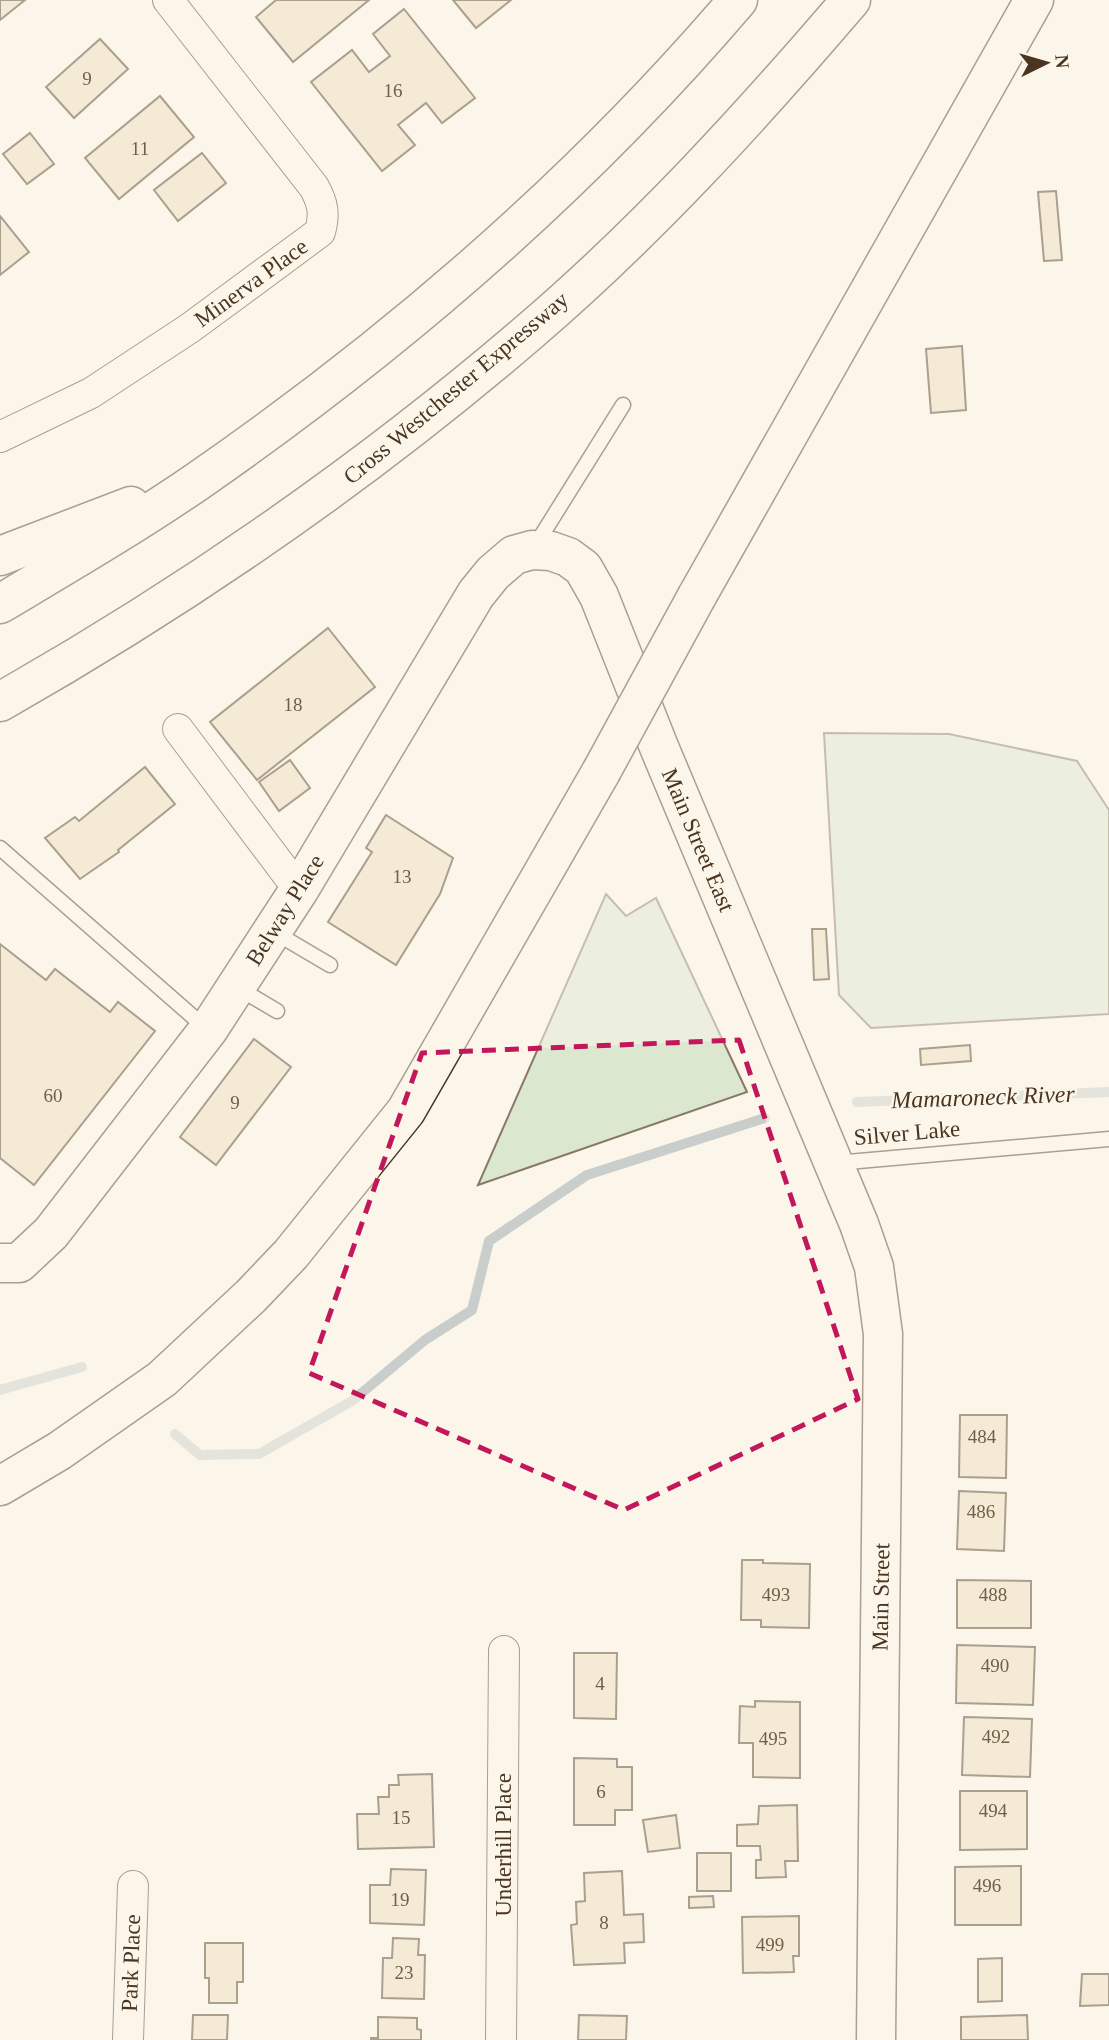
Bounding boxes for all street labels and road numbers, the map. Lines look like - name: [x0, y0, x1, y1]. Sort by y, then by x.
- street label: Minerva Place: [190, 234, 312, 332]
- street label: Cross Westchester Expressway: [339, 286, 574, 489]
- street label: Main Street East: [657, 765, 740, 916]
- street label: Belway Place: [241, 850, 329, 970]
- street label: Silver Lake: [853, 1116, 961, 1150]
- street label: Main Street: [868, 1542, 894, 1651]
- street label: Underhill Place: [491, 1773, 516, 1917]
- street label: Park Place: [117, 1914, 145, 2012]

